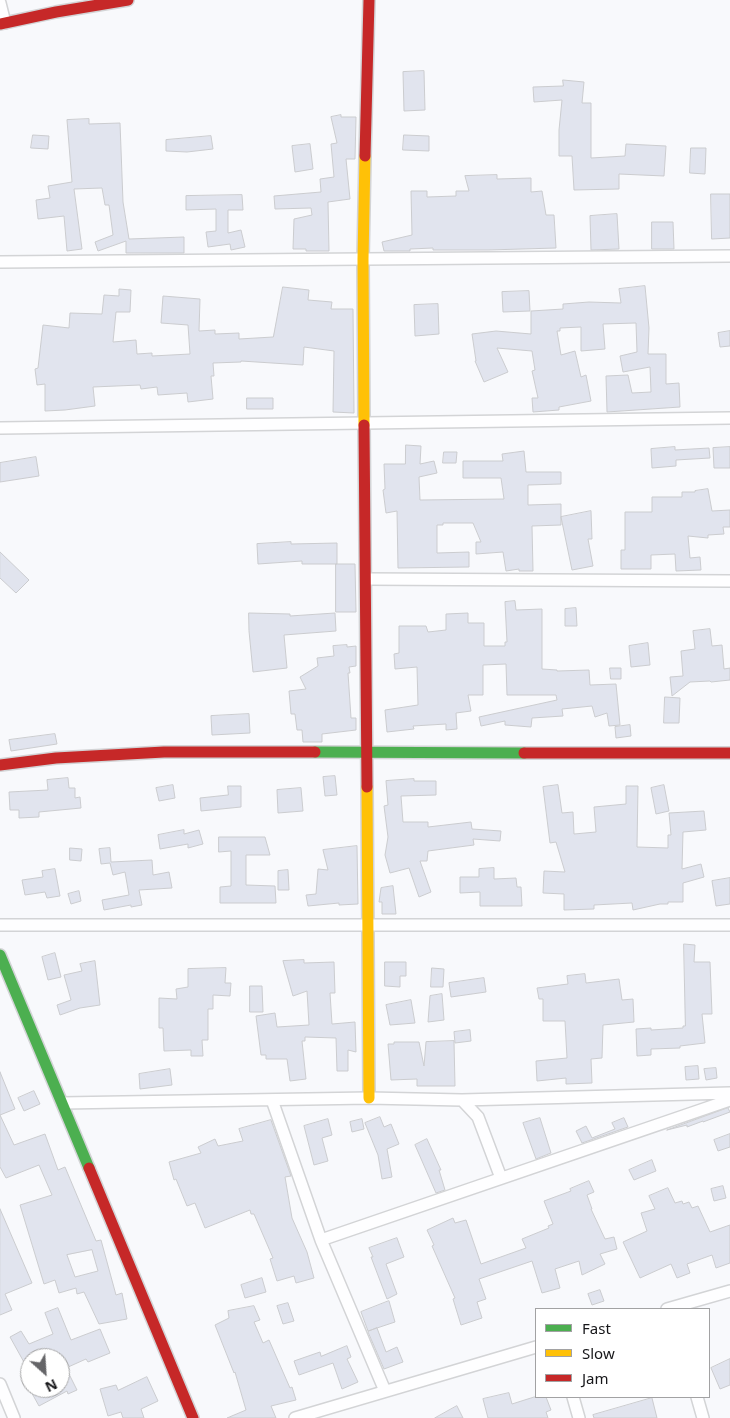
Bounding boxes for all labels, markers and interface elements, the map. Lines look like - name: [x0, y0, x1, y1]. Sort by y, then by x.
- legend: [535, 1308, 710, 1398]
- text: Fast: [582, 1318, 611, 1338]
- text: Slow: [582, 1343, 615, 1363]
- north arrow: [20, 1348, 70, 1398]
- text: Jam: [582, 1368, 609, 1388]
- text: N: [42, 1375, 61, 1397]

